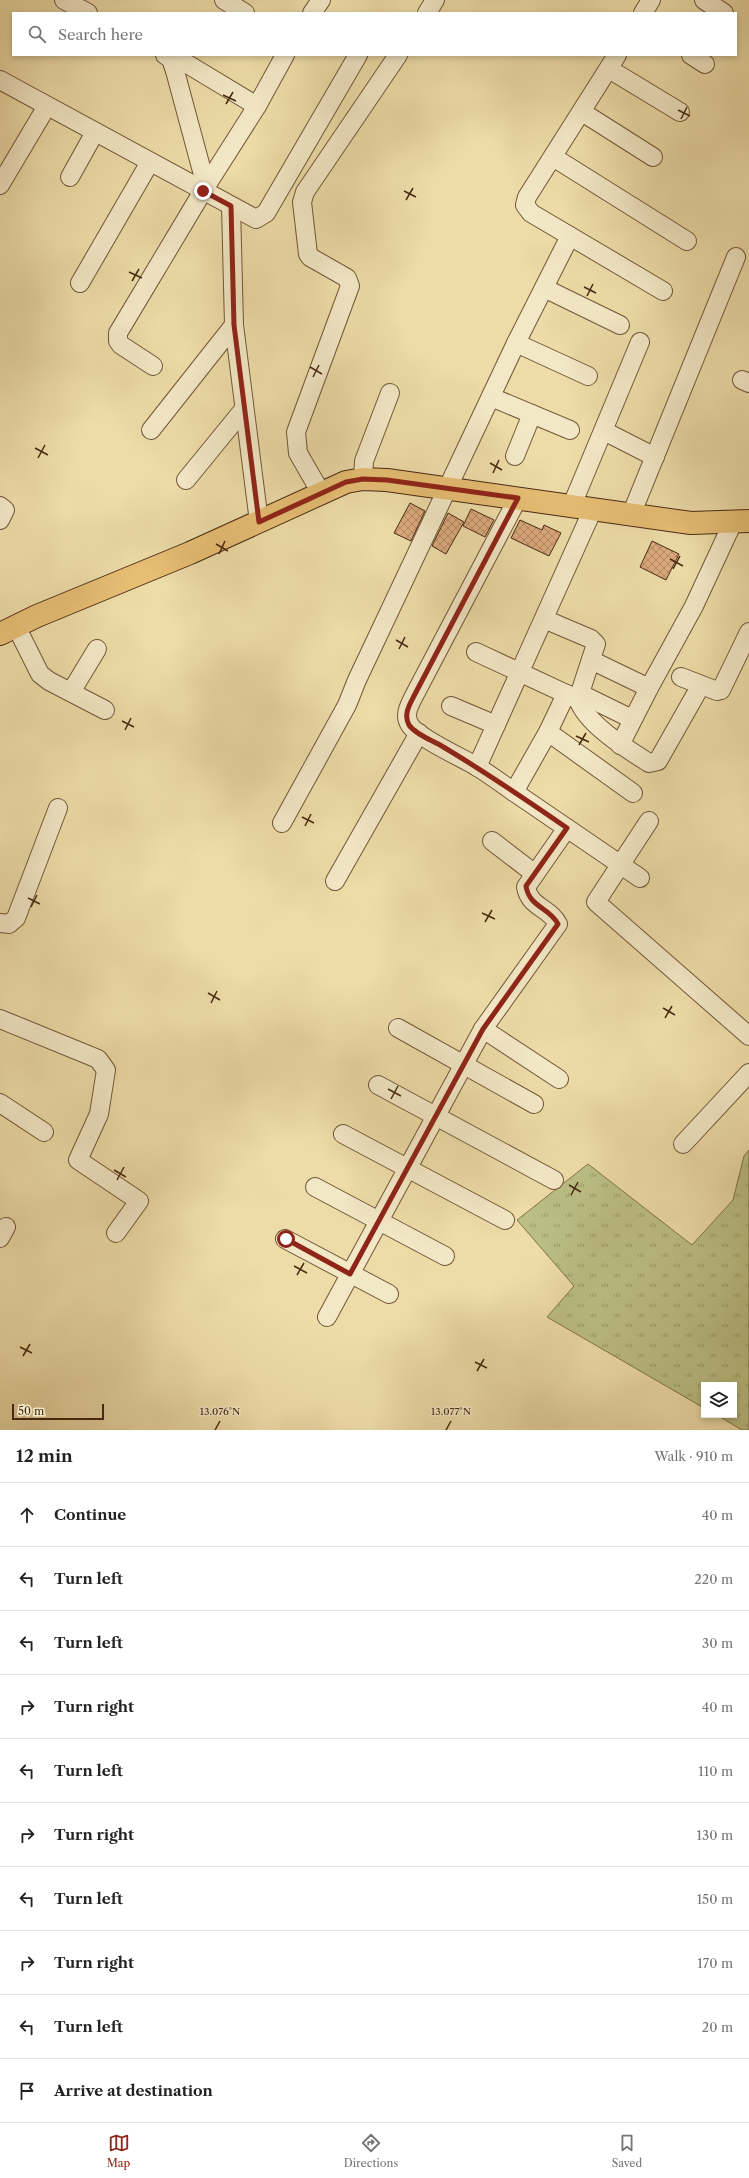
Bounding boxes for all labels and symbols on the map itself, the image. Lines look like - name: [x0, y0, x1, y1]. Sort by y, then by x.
- route end: [194, 182, 212, 200]
- route start: [277, 1230, 295, 1248]
- scale bar: [12, 1402, 104, 1421]
- text: 13.076°N: [200, 1405, 240, 1418]
- text: 13.077°N: [431, 1405, 471, 1418]

